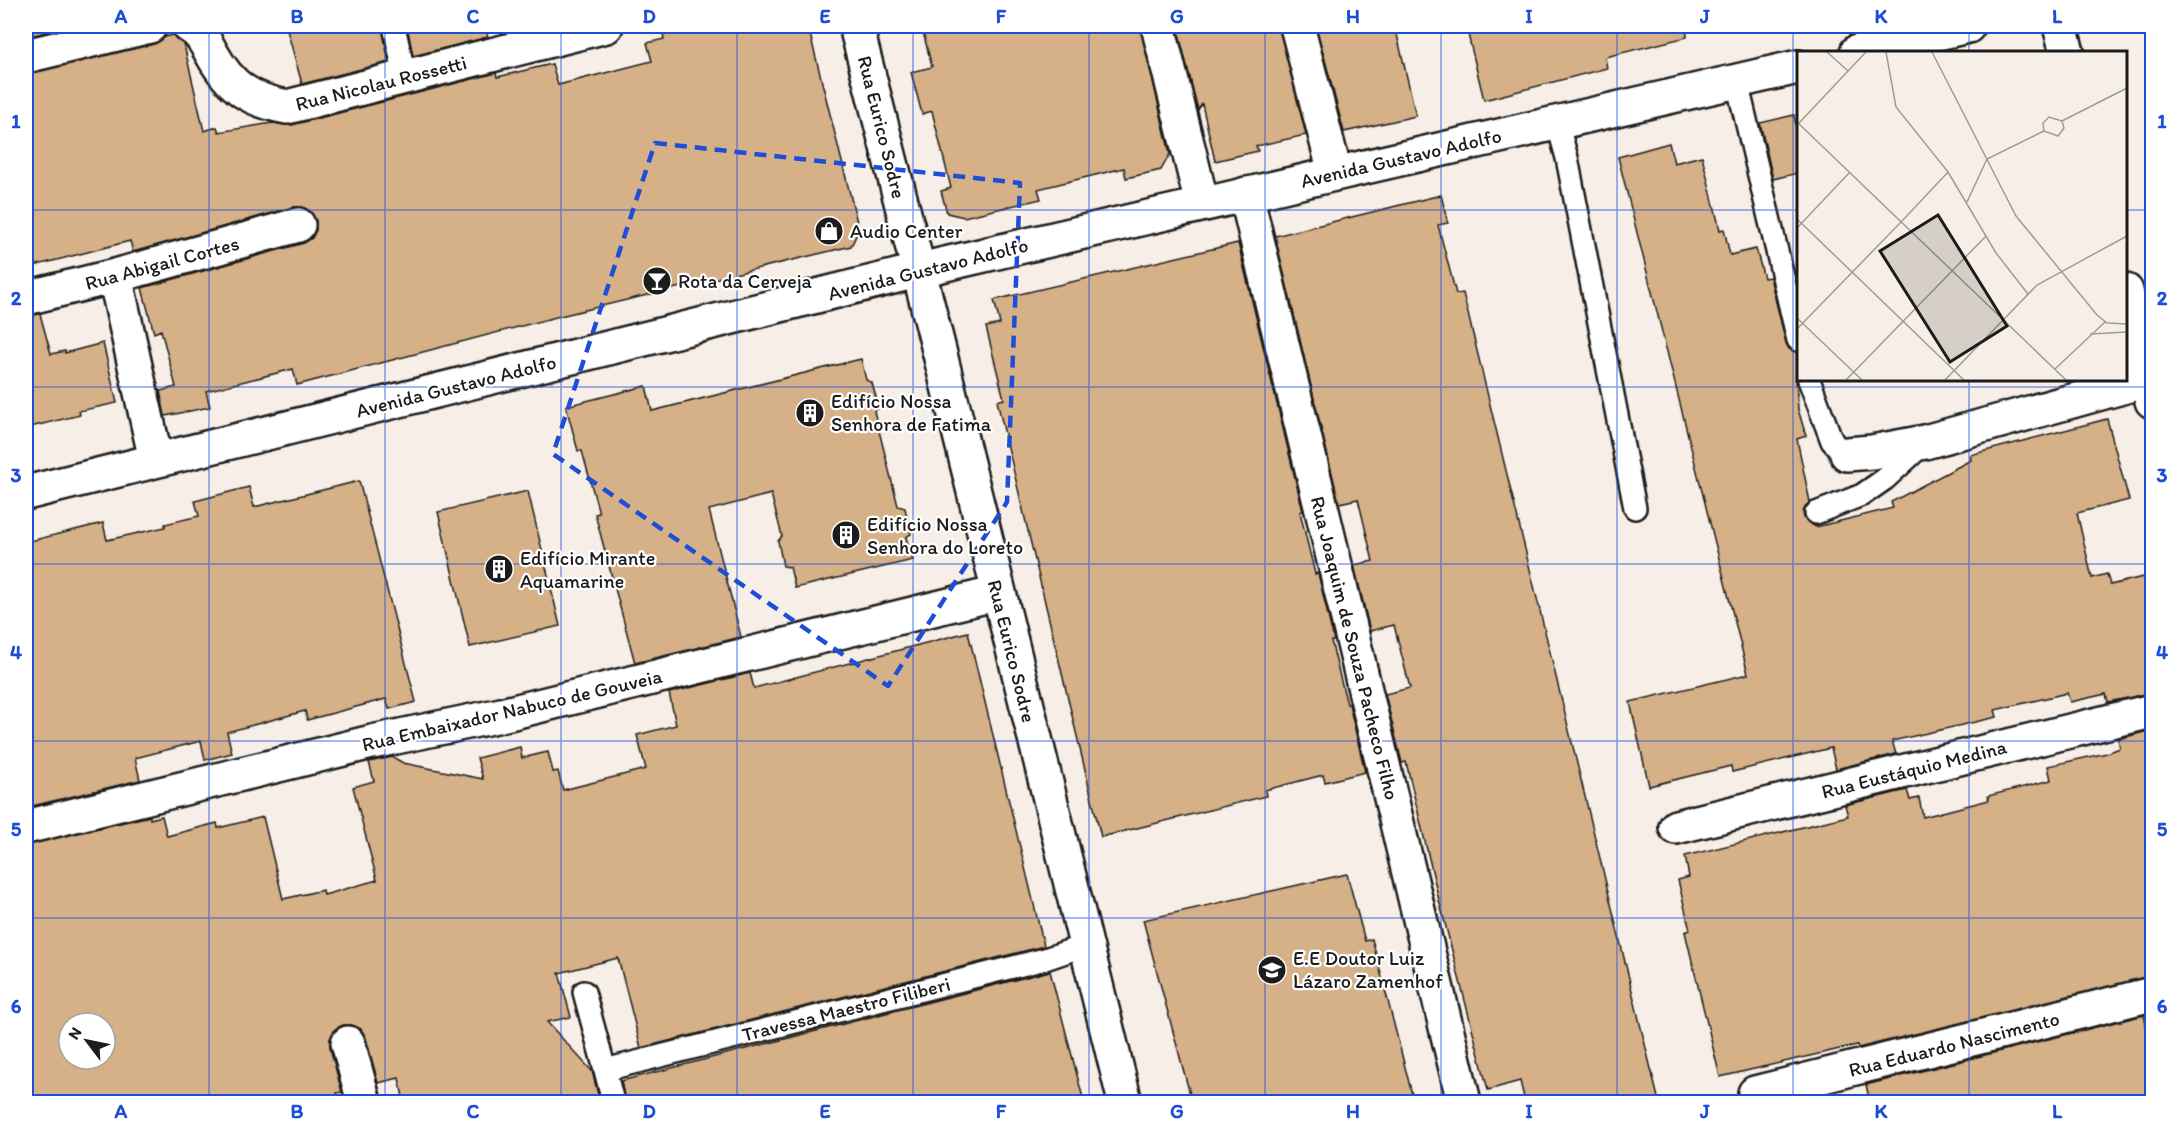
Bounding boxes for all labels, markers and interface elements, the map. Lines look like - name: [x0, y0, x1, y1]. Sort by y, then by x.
- text: A: [114, 4, 128, 28]
- text: B: [291, 4, 304, 28]
- text: C: [467, 4, 480, 28]
- text: D: [642, 4, 656, 28]
- text: E: [819, 4, 831, 28]
- text: F: [996, 4, 1007, 28]
- text: G: [1170, 4, 1184, 28]
- text: H: [1346, 4, 1360, 28]
- text: I: [1525, 4, 1533, 28]
- text: J: [1699, 4, 1710, 28]
- text: K: [1875, 4, 1889, 28]
- text: L: [2052, 4, 2063, 28]
- street label: Rua Nicolau Rossetti: [293, 50, 469, 116]
- inset map: [1797, 51, 2127, 381]
- street label: Rua Eurico Sodre: [853, 53, 911, 201]
- text: 1: [11, 109, 21, 133]
- text: 1: [2157, 109, 2167, 133]
- street label: Avenida Gustavo Adolfo: [1298, 123, 1504, 193]
- shop icon: Audio Center: [813, 215, 845, 247]
- place label: Audio Center: [850, 219, 963, 243]
- street label: Rua Abigail Cortes: [82, 231, 242, 295]
- street label: Avenida Gustavo Adolfo: [825, 233, 1031, 305]
- bar icon: Rota da Cerveja: [641, 265, 673, 297]
- place label: Rota da Cerveja: [678, 269, 813, 293]
- text: 2: [11, 286, 22, 310]
- text: 2: [2157, 286, 2168, 310]
- street label: Avenida Gustavo Adolfo: [353, 350, 559, 422]
- place label: Edifício Nossa Senhora de Fatima: [831, 389, 992, 436]
- building icon: Edifício Nossa Senhora de Fatima: [794, 397, 826, 429]
- text: 3: [11, 463, 22, 487]
- text: 3: [2157, 463, 2168, 487]
- street label: Rua Joaquim de Souza Pacheco Filho: [1306, 494, 1404, 802]
- place label: Edifício Nossa Senhora do Loreto: [867, 512, 1023, 559]
- building icon: Edifício Nossa Senhora do Loreto: [830, 519, 862, 551]
- place label: Edifício Mirante Aquamarine: [520, 546, 655, 593]
- building icon: Edifício Mirante Aquamarine: [483, 553, 515, 585]
- street label: Rua Eurico Sodre: [983, 577, 1041, 725]
- text: 4: [10, 640, 22, 664]
- text: 4: [2156, 640, 2168, 664]
- street label: Rua Embaixador Nabuco de Gouveia: [359, 664, 665, 756]
- street label: Rua Eustáquio Medina: [1819, 734, 2010, 804]
- text: 5: [11, 817, 22, 841]
- text: 5: [2157, 817, 2168, 841]
- place label: E.E Doutor Luiz Lázaro Zamenhof: [1293, 946, 1443, 993]
- school or university icon: E.E Doutor Luiz Lázaro Zamenhof: [1256, 954, 1288, 986]
- street label: Travessa Maestro Filiberi: [739, 972, 953, 1046]
- text: 6: [11, 994, 22, 1018]
- text: 6: [2157, 994, 2168, 1018]
- street label: Rua Eduardo Nascimento: [1846, 1006, 2062, 1082]
- north arrow: [57, 1011, 117, 1071]
- text: N: [64, 1024, 86, 1043]
- text: A: [114, 1099, 128, 1123]
- text: B: [291, 1099, 304, 1123]
- text: C: [467, 1099, 480, 1123]
- text: D: [642, 1099, 656, 1123]
- text: E: [819, 1099, 831, 1123]
- text: F: [996, 1099, 1007, 1123]
- text: G: [1170, 1099, 1184, 1123]
- text: H: [1346, 1099, 1360, 1123]
- text: I: [1525, 1099, 1533, 1123]
- text: J: [1699, 1099, 1710, 1123]
- text: K: [1875, 1099, 1889, 1123]
- text: L: [2052, 1099, 2063, 1123]

